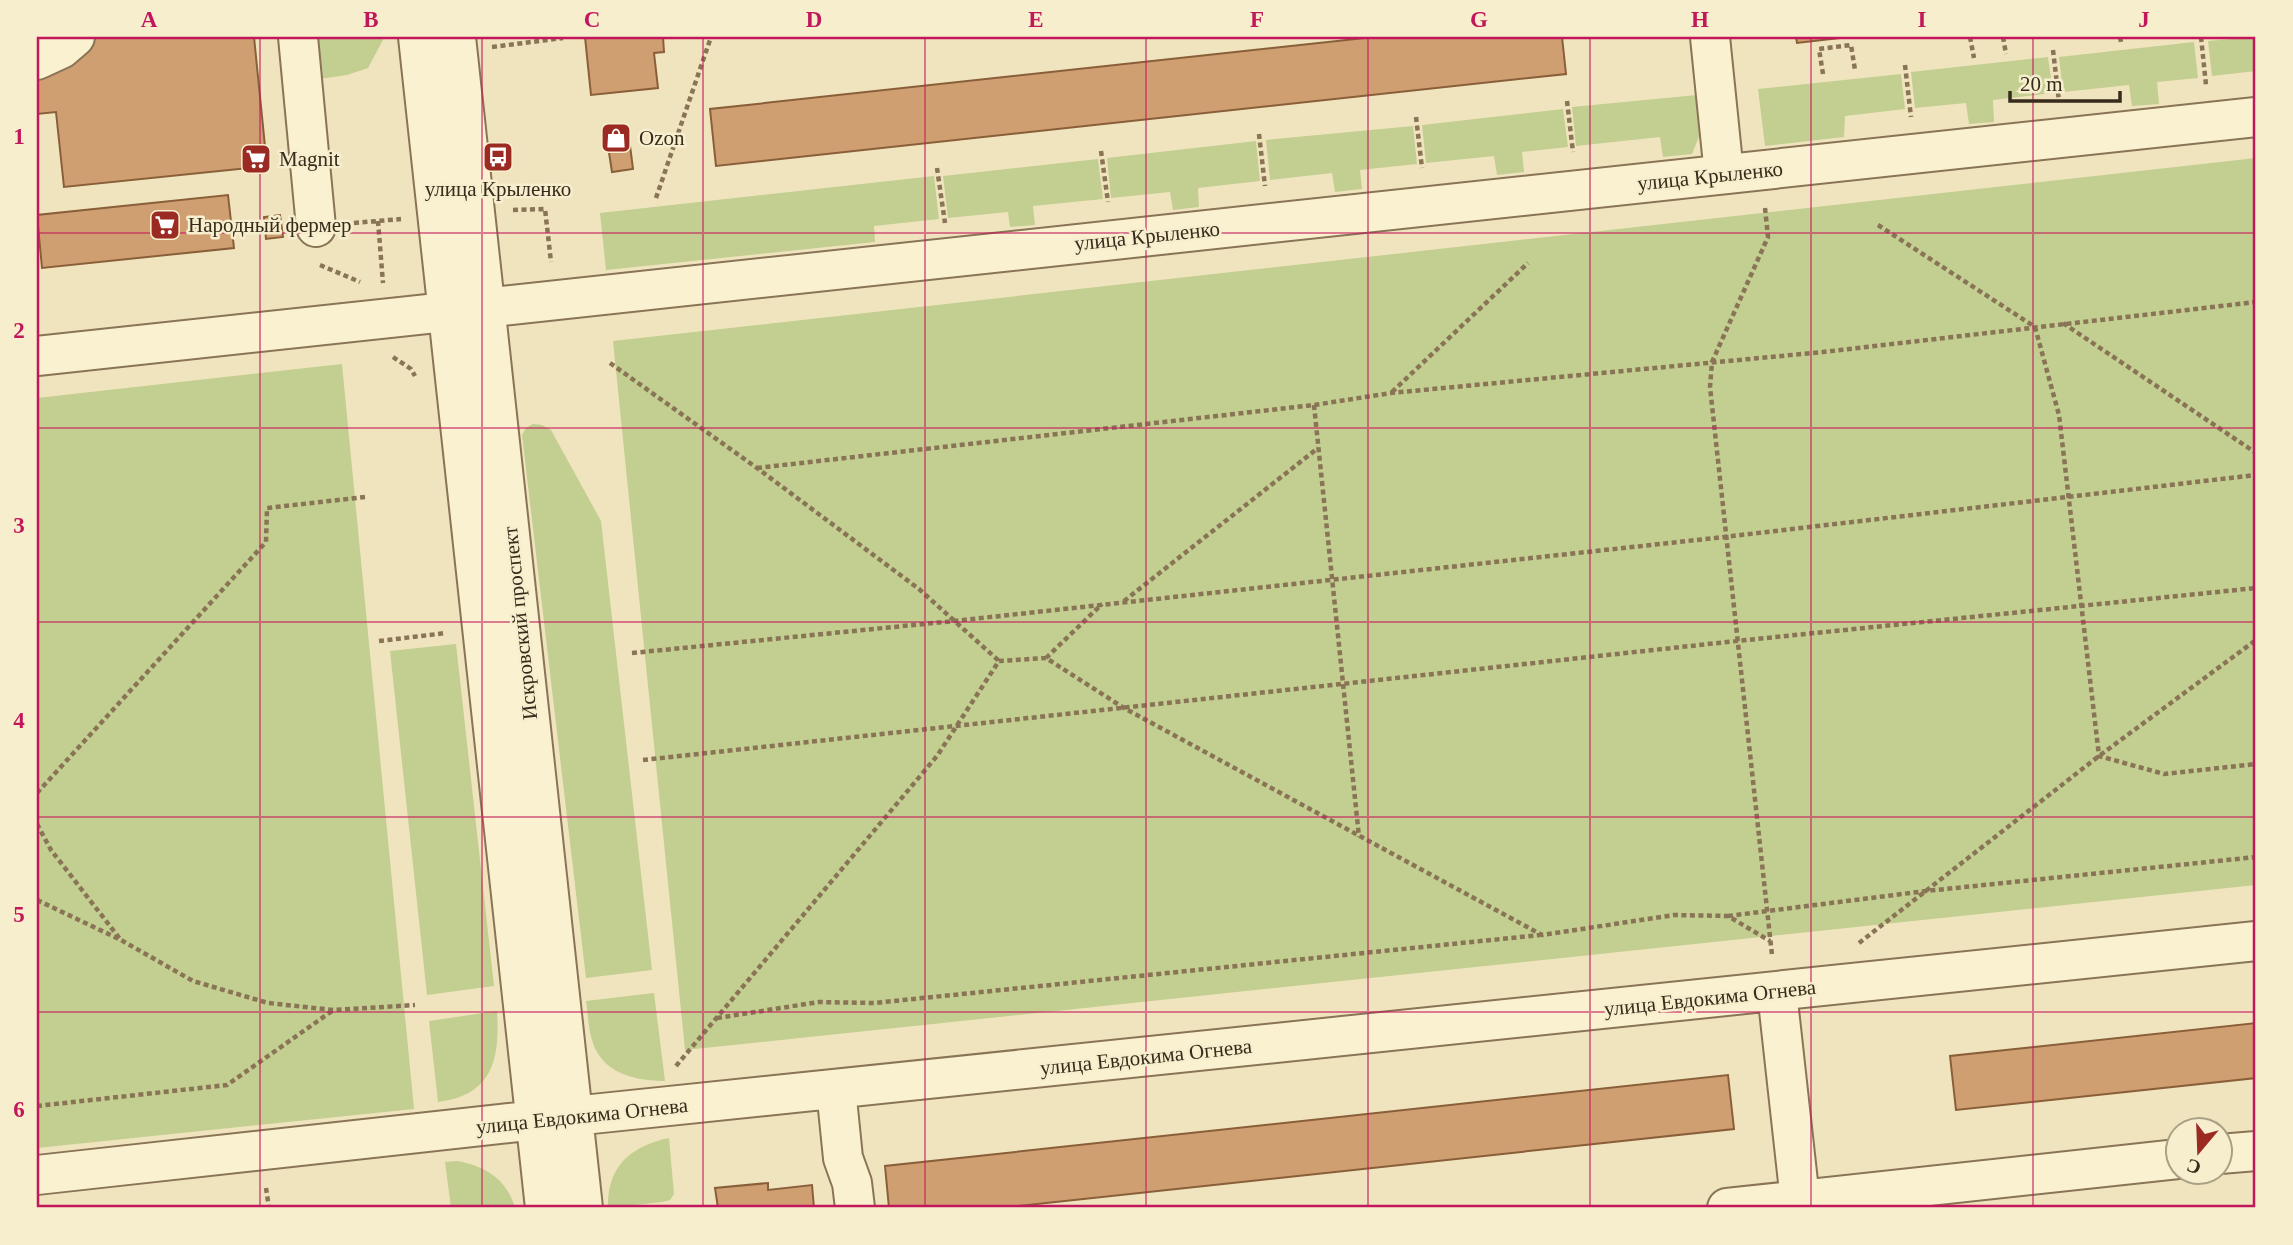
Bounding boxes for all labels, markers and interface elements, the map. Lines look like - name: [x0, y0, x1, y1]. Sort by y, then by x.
- text: A: [141, 7, 158, 32]
- text: B: [363, 7, 379, 32]
- text: C: [584, 7, 600, 32]
- text: D: [806, 7, 822, 32]
- text: E: [1028, 7, 1044, 32]
- text: F: [1250, 7, 1264, 32]
- text: G: [1470, 7, 1488, 32]
- text: H: [1691, 7, 1709, 32]
- text: I: [1918, 7, 1927, 32]
- text: J: [2138, 7, 2150, 32]
- scale bar: [2010, 60, 2120, 104]
- text: 20 m: [2020, 72, 2063, 96]
- shop icon: Ozon: [599, 121, 633, 155]
- text: 1: [13, 124, 25, 149]
- place label: Ozon: [639, 126, 685, 150]
- bus stop icon: улица Крыленко: [481, 140, 515, 174]
- supermarket icon: Magnit: [239, 142, 273, 176]
- place label: Magnit: [279, 147, 340, 171]
- street label: улица Крыленко: [1636, 156, 1784, 196]
- place label: улица Крыленко: [425, 177, 571, 201]
- supermarket icon: Народный фермер: [148, 208, 182, 242]
- place label: Народный фермер: [188, 213, 352, 237]
- street label: улица Крыленко: [1073, 216, 1221, 256]
- text: 2: [13, 318, 25, 343]
- text: 3: [13, 513, 25, 538]
- street label: Искровский проспект: [498, 525, 542, 721]
- text: 4: [13, 708, 25, 733]
- text: 5: [13, 902, 25, 927]
- street label: улица Евдокима Огнева: [1603, 975, 1818, 1021]
- street label: улица Евдокима Огнева: [1039, 1034, 1254, 1080]
- street label: улица Евдокима Огнева: [475, 1093, 690, 1139]
- text: 6: [13, 1097, 25, 1122]
- north arrow: [2164, 1116, 2234, 1186]
- text: С: [2184, 1154, 2204, 1179]

